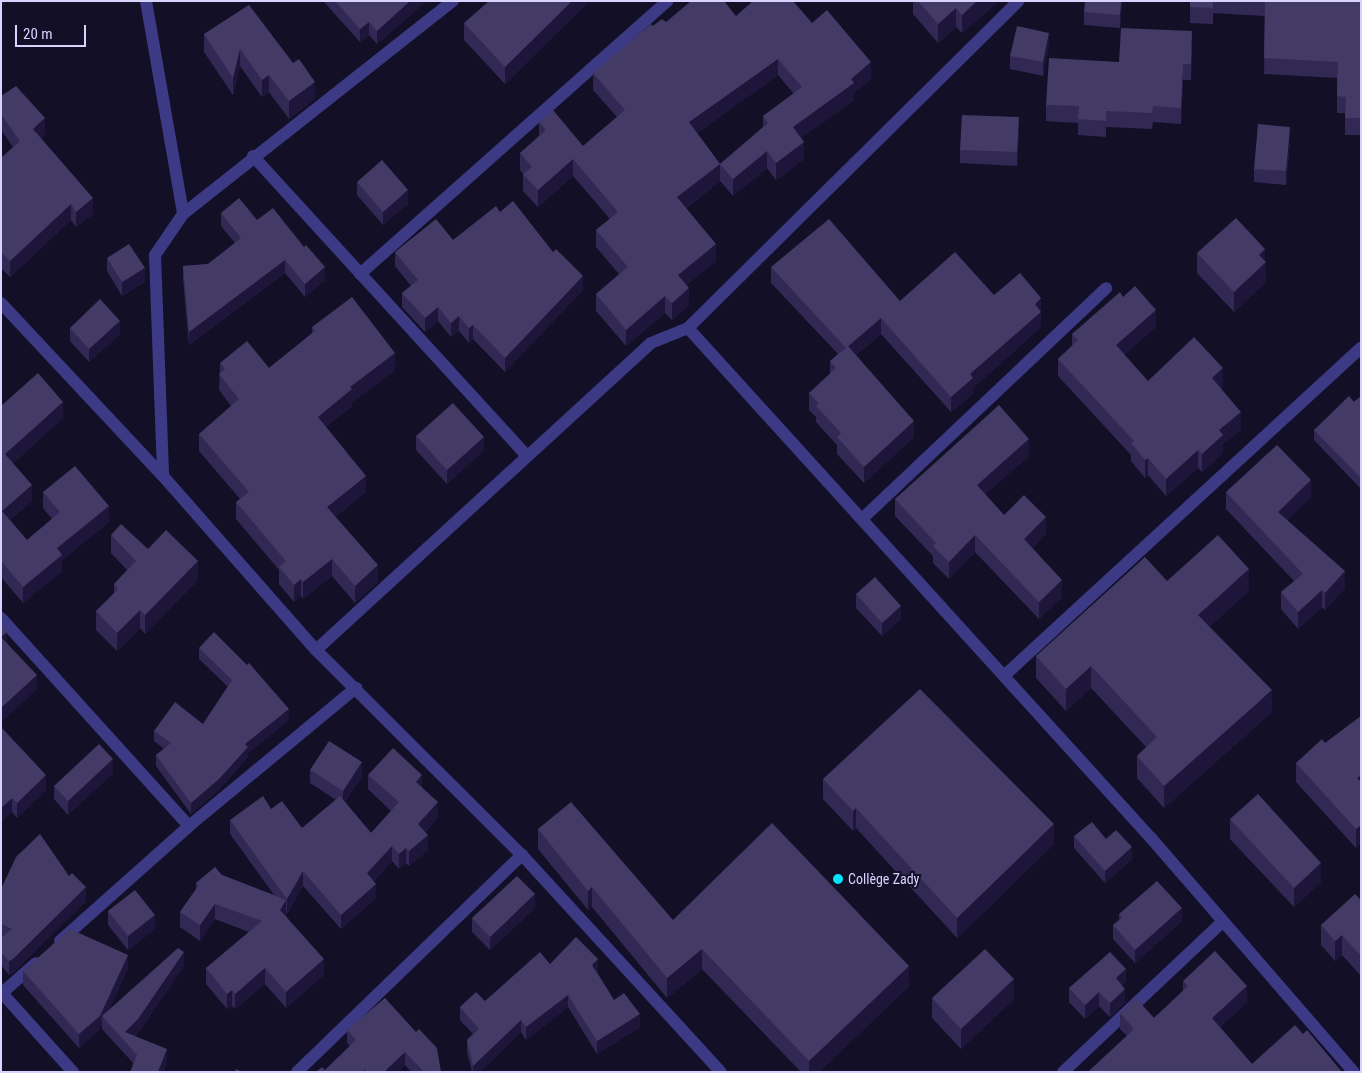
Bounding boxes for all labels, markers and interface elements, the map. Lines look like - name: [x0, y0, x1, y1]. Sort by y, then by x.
- scale bar: [18, 15, 89, 47]
- text: 20 m: [23, 25, 53, 43]
- place label: Collège Zady: [848, 871, 919, 887]
- marker: Collège Zady: [832, 873, 844, 885]

